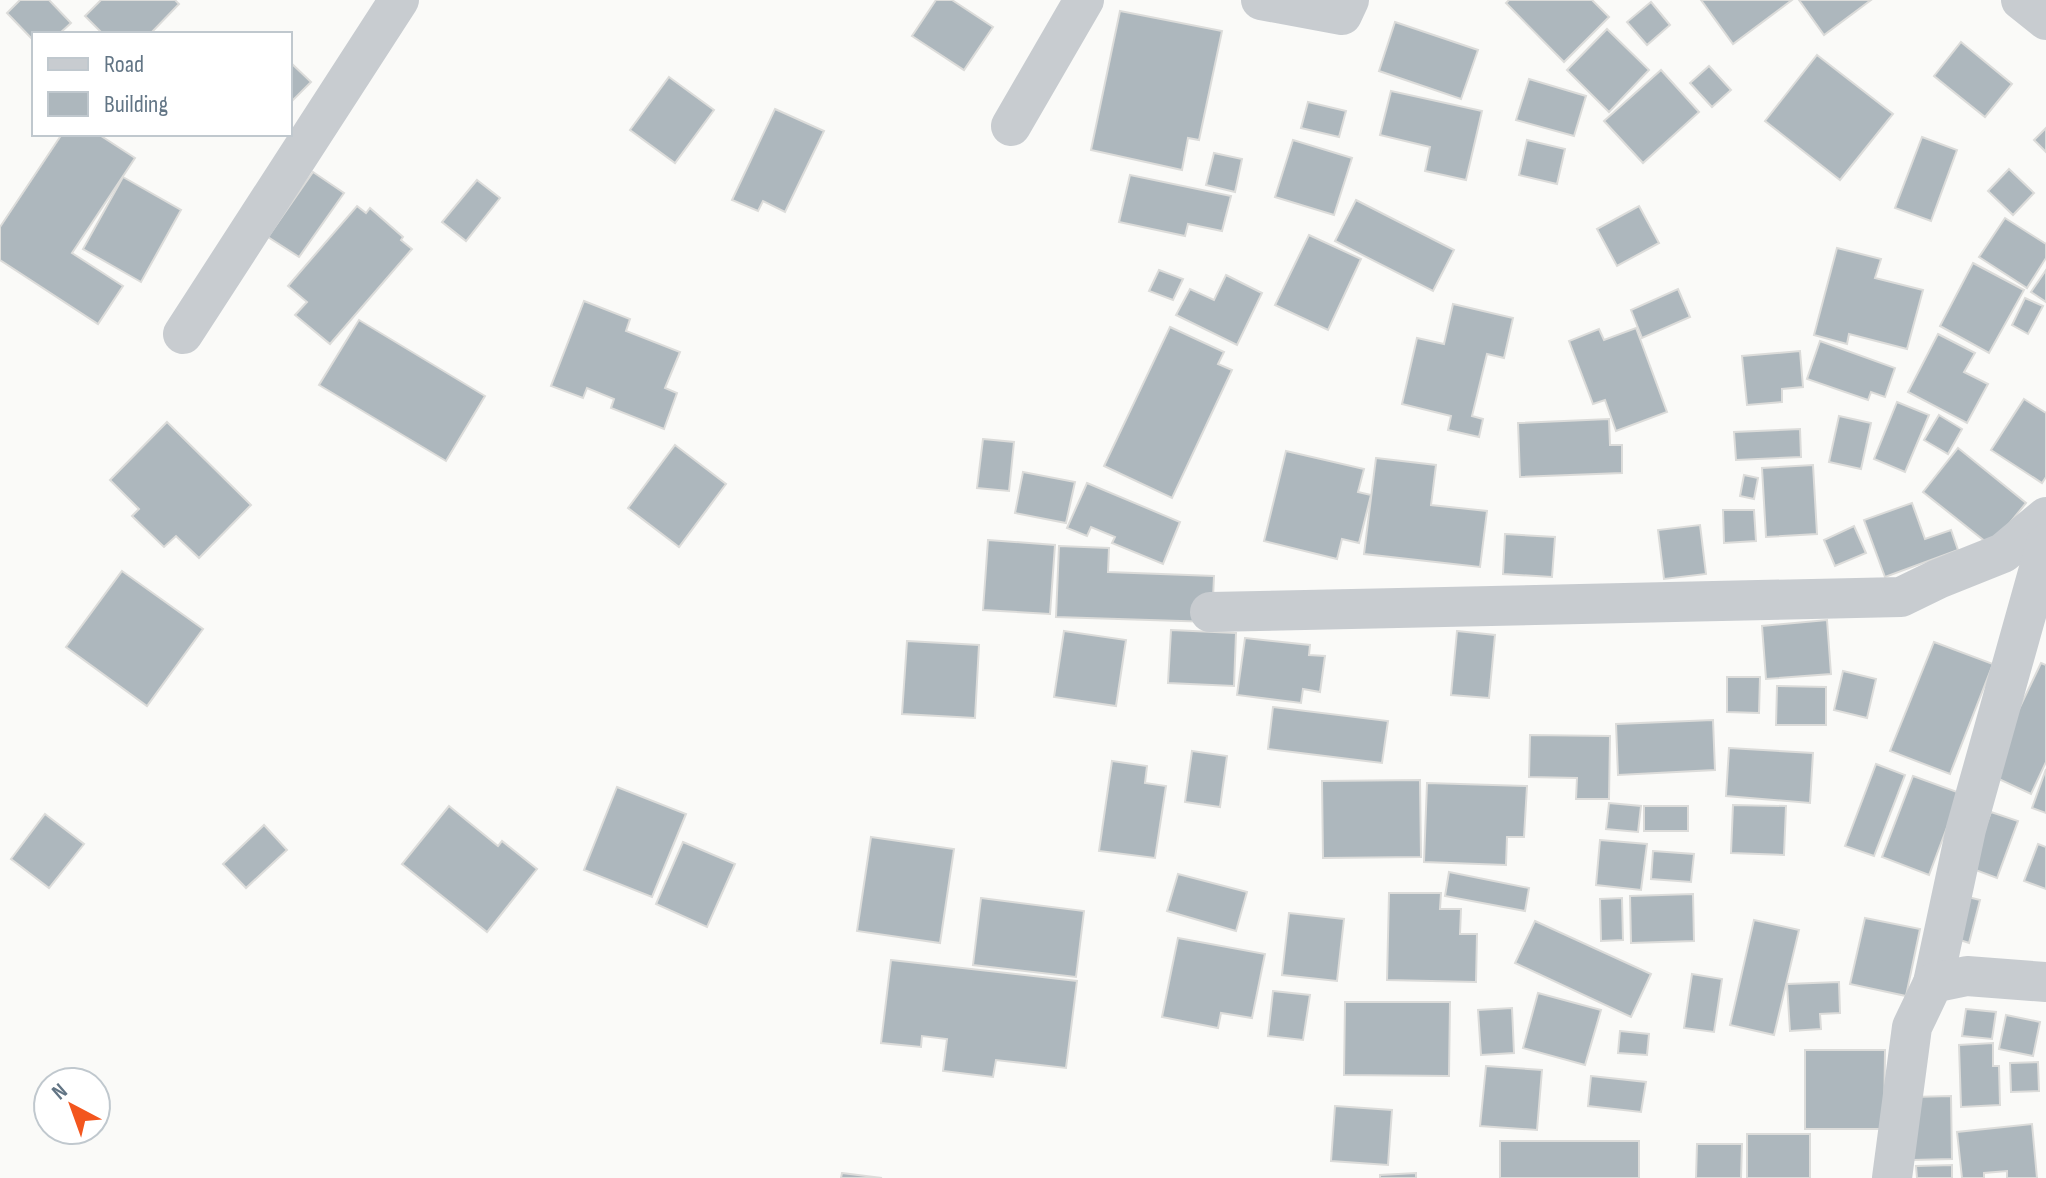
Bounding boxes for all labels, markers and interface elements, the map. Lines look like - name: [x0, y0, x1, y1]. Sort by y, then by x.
- legend: [32, 32, 292, 136]
- text: Road: [104, 50, 144, 79]
- text: Building: [104, 90, 168, 119]
- north arrow: [32, 1066, 112, 1146]
- text: N: [47, 1078, 73, 1106]

